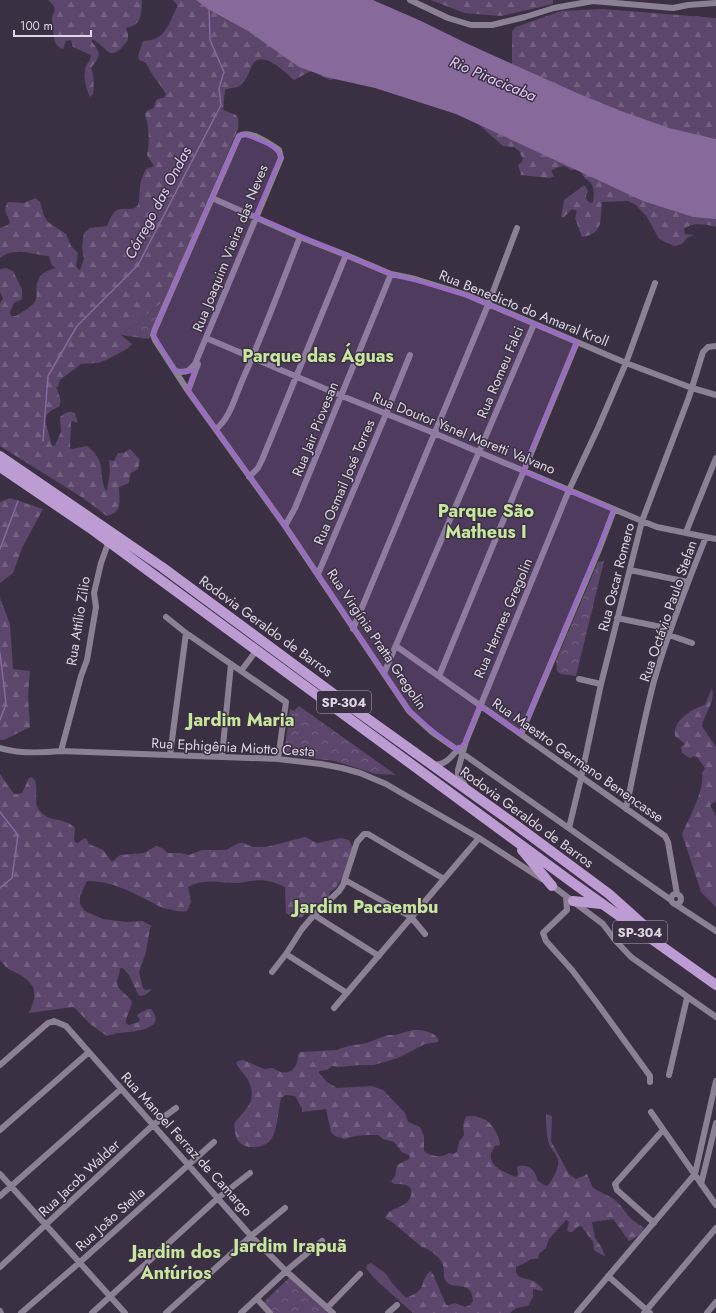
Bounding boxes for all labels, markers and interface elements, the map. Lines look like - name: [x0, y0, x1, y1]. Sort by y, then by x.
- scale bar: [14, 12, 91, 38]
- text: 100 m: [20, 17, 53, 35]
- water label: Rio Piracicaba: [446, 51, 540, 107]
- water label: Córrego das Ondas: [119, 143, 197, 263]
- street label: Rua Joaquim Vieira das Neves: [187, 161, 273, 335]
- street label: Rua Benedicto do Amaral Kroll: [436, 265, 612, 351]
- street label: Rua Romeu Falci: [472, 323, 528, 421]
- district label: Parque das Águas: [242, 342, 394, 369]
- street label: Rua Jair Piovesan: [287, 379, 343, 479]
- street label: Rua Doutor Ysnel Moretti Valvano: [370, 387, 559, 479]
- street label: Rua Osmail José Torres: [308, 416, 380, 548]
- district label: Parque São Matheus I: [438, 498, 535, 545]
- street label: Rua Oscar Romero: [593, 520, 639, 633]
- street label: Rua Octávio Paulo Stefan: [634, 538, 702, 684]
- street label: Rua Hermes Gregolin: [469, 555, 537, 681]
- street label: Rua Virgínia Pratta Gregolin: [322, 565, 432, 713]
- street label: Rodovia Geraldo de Barros: [195, 571, 337, 682]
- street label: Rua Attílio Zilio: [61, 575, 95, 667]
- road number: SP-304: [317, 691, 371, 713]
- street label: Rua Maestro Germano Benencasse: [488, 693, 668, 827]
- district label: Jardim Maria: [184, 707, 295, 733]
- street label: Rua Ephigênia Miotto Cesta: [151, 733, 315, 761]
- street label: Rodovia Geraldo de Barros: [456, 762, 598, 873]
- district label: Jardim Pacaembu: [291, 894, 438, 920]
- road number: SP-304: [613, 921, 667, 943]
- street label: Rua Manoel Ferraz de Camargo: [117, 1067, 258, 1221]
- street label: Rua Jacob Walder: [34, 1135, 124, 1221]
- street label: Rua João Stella: [71, 1182, 149, 1256]
- district label: Jardim Irapuã: [230, 1233, 347, 1259]
- district label: Jardim dos Antúrios: [128, 1239, 221, 1286]

